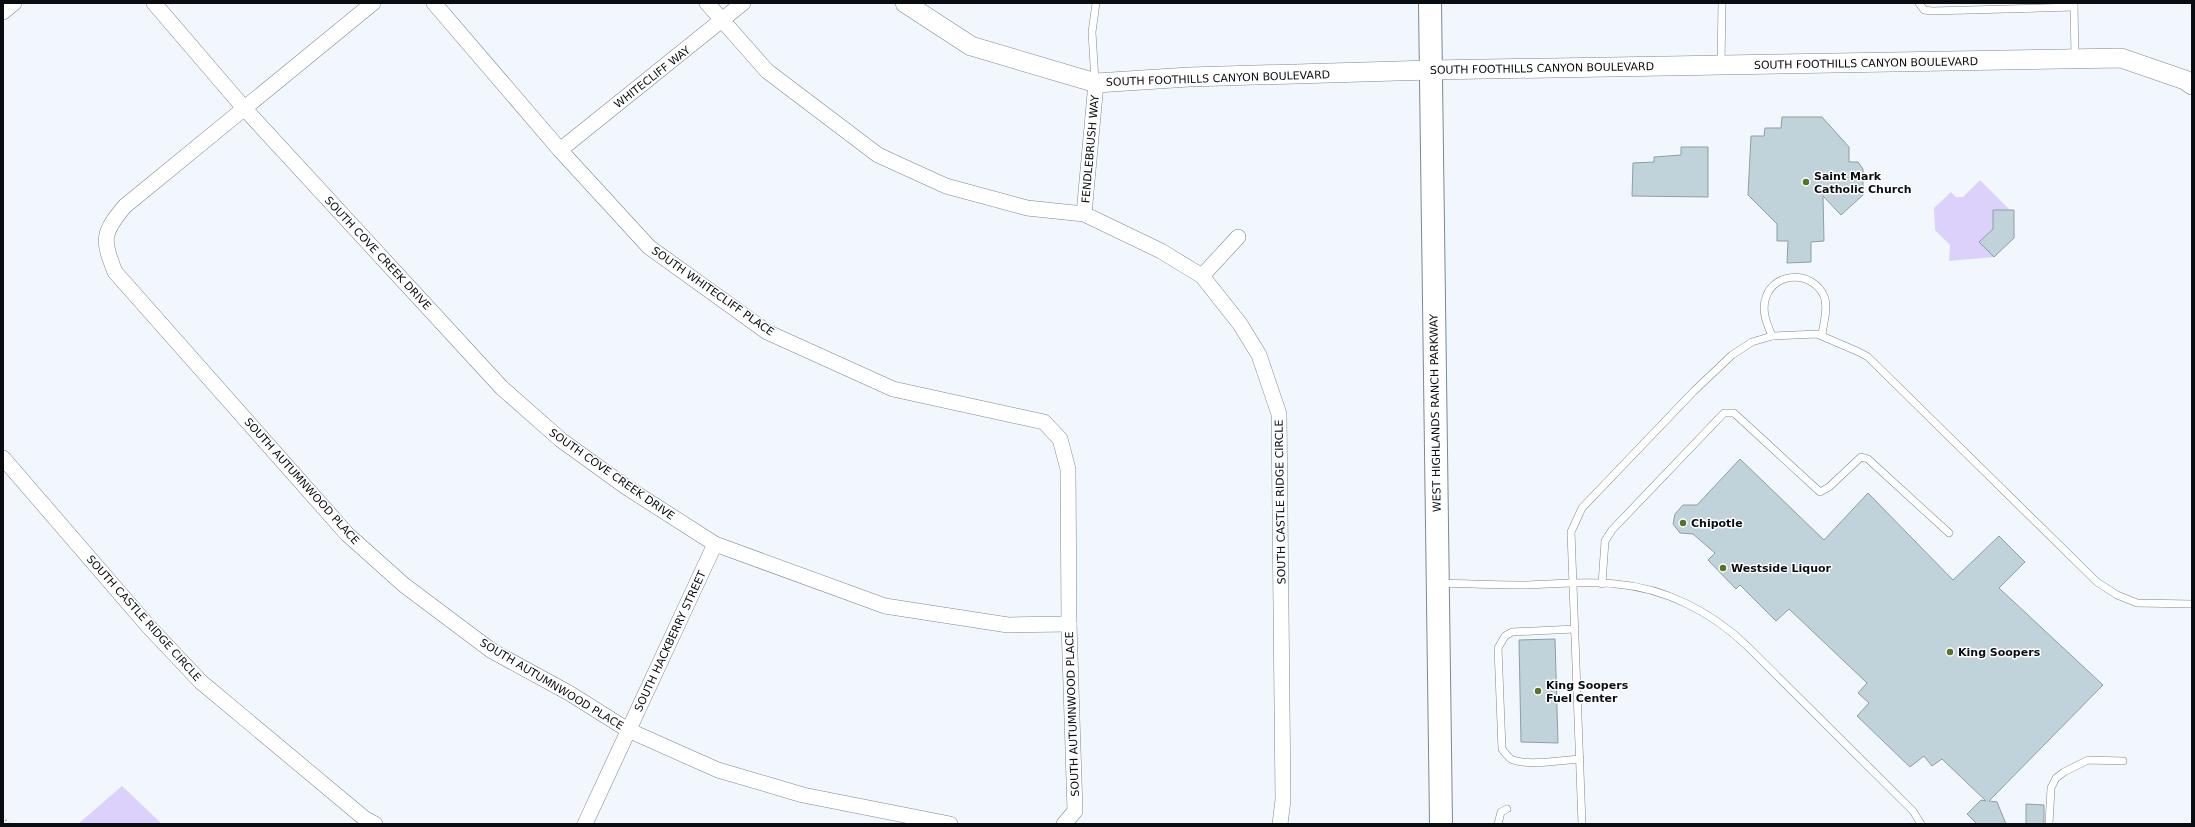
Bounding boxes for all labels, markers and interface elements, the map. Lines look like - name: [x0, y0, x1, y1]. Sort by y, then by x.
- street label: WHITECLIFF WAY: [612, 43, 693, 111]
- street label: SOUTH FOOTHILLS CANYON BOULEVARD: [1754, 55, 1978, 72]
- street label: SOUTH FOOTHILLS CANYON BOULEVARD: [1430, 60, 1654, 77]
- street label: SOUTH FOOTHILLS CANYON BOULEVARD: [1106, 68, 1330, 89]
- street label: FENDLEBRUSH WAY: [1079, 94, 1102, 204]
- place label: Saint Mark Catholic Church: [1814, 170, 1912, 196]
- marker: Saint Mark Catholic Church: [1801, 177, 1811, 187]
- street label: SOUTH COVE CREEK DRIVE: [322, 194, 434, 313]
- street label: SOUTH WHITECLIFF PLACE: [649, 244, 776, 339]
- street label: WEST HIGHLANDS RANCH PARKWAY: [1427, 313, 1444, 512]
- street label: SOUTH AUTUMNWOOD PLACE: [241, 416, 362, 547]
- street label: SOUTH CASTLE RIDGE CIRCLE: [1273, 419, 1288, 584]
- street label: SOUTH COVE CREEK DRIVE: [547, 426, 677, 523]
- place label: Chipotle: [1691, 517, 1743, 530]
- marker: Chipotle: [1678, 518, 1688, 528]
- street label: SOUTH CASTLE RIDGE CIRCLE: [84, 553, 204, 684]
- place label: Westside Liquor: [1731, 562, 1832, 575]
- marker: Westside Liquor: [1718, 563, 1728, 573]
- street label: SOUTH HACKBERRY STREET: [632, 568, 709, 714]
- street label: SOUTH AUTUMNWOOD PLACE: [1063, 631, 1082, 797]
- street label: SOUTH AUTUMNWOOD PLACE: [478, 636, 626, 733]
- place label: King Soopers: [1958, 646, 2041, 659]
- marker: King Soopers: [1945, 647, 1955, 657]
- place label: King Soopers Fuel Center: [1546, 679, 1629, 705]
- marker: King Soopers Fuel Center: [1533, 686, 1543, 696]

